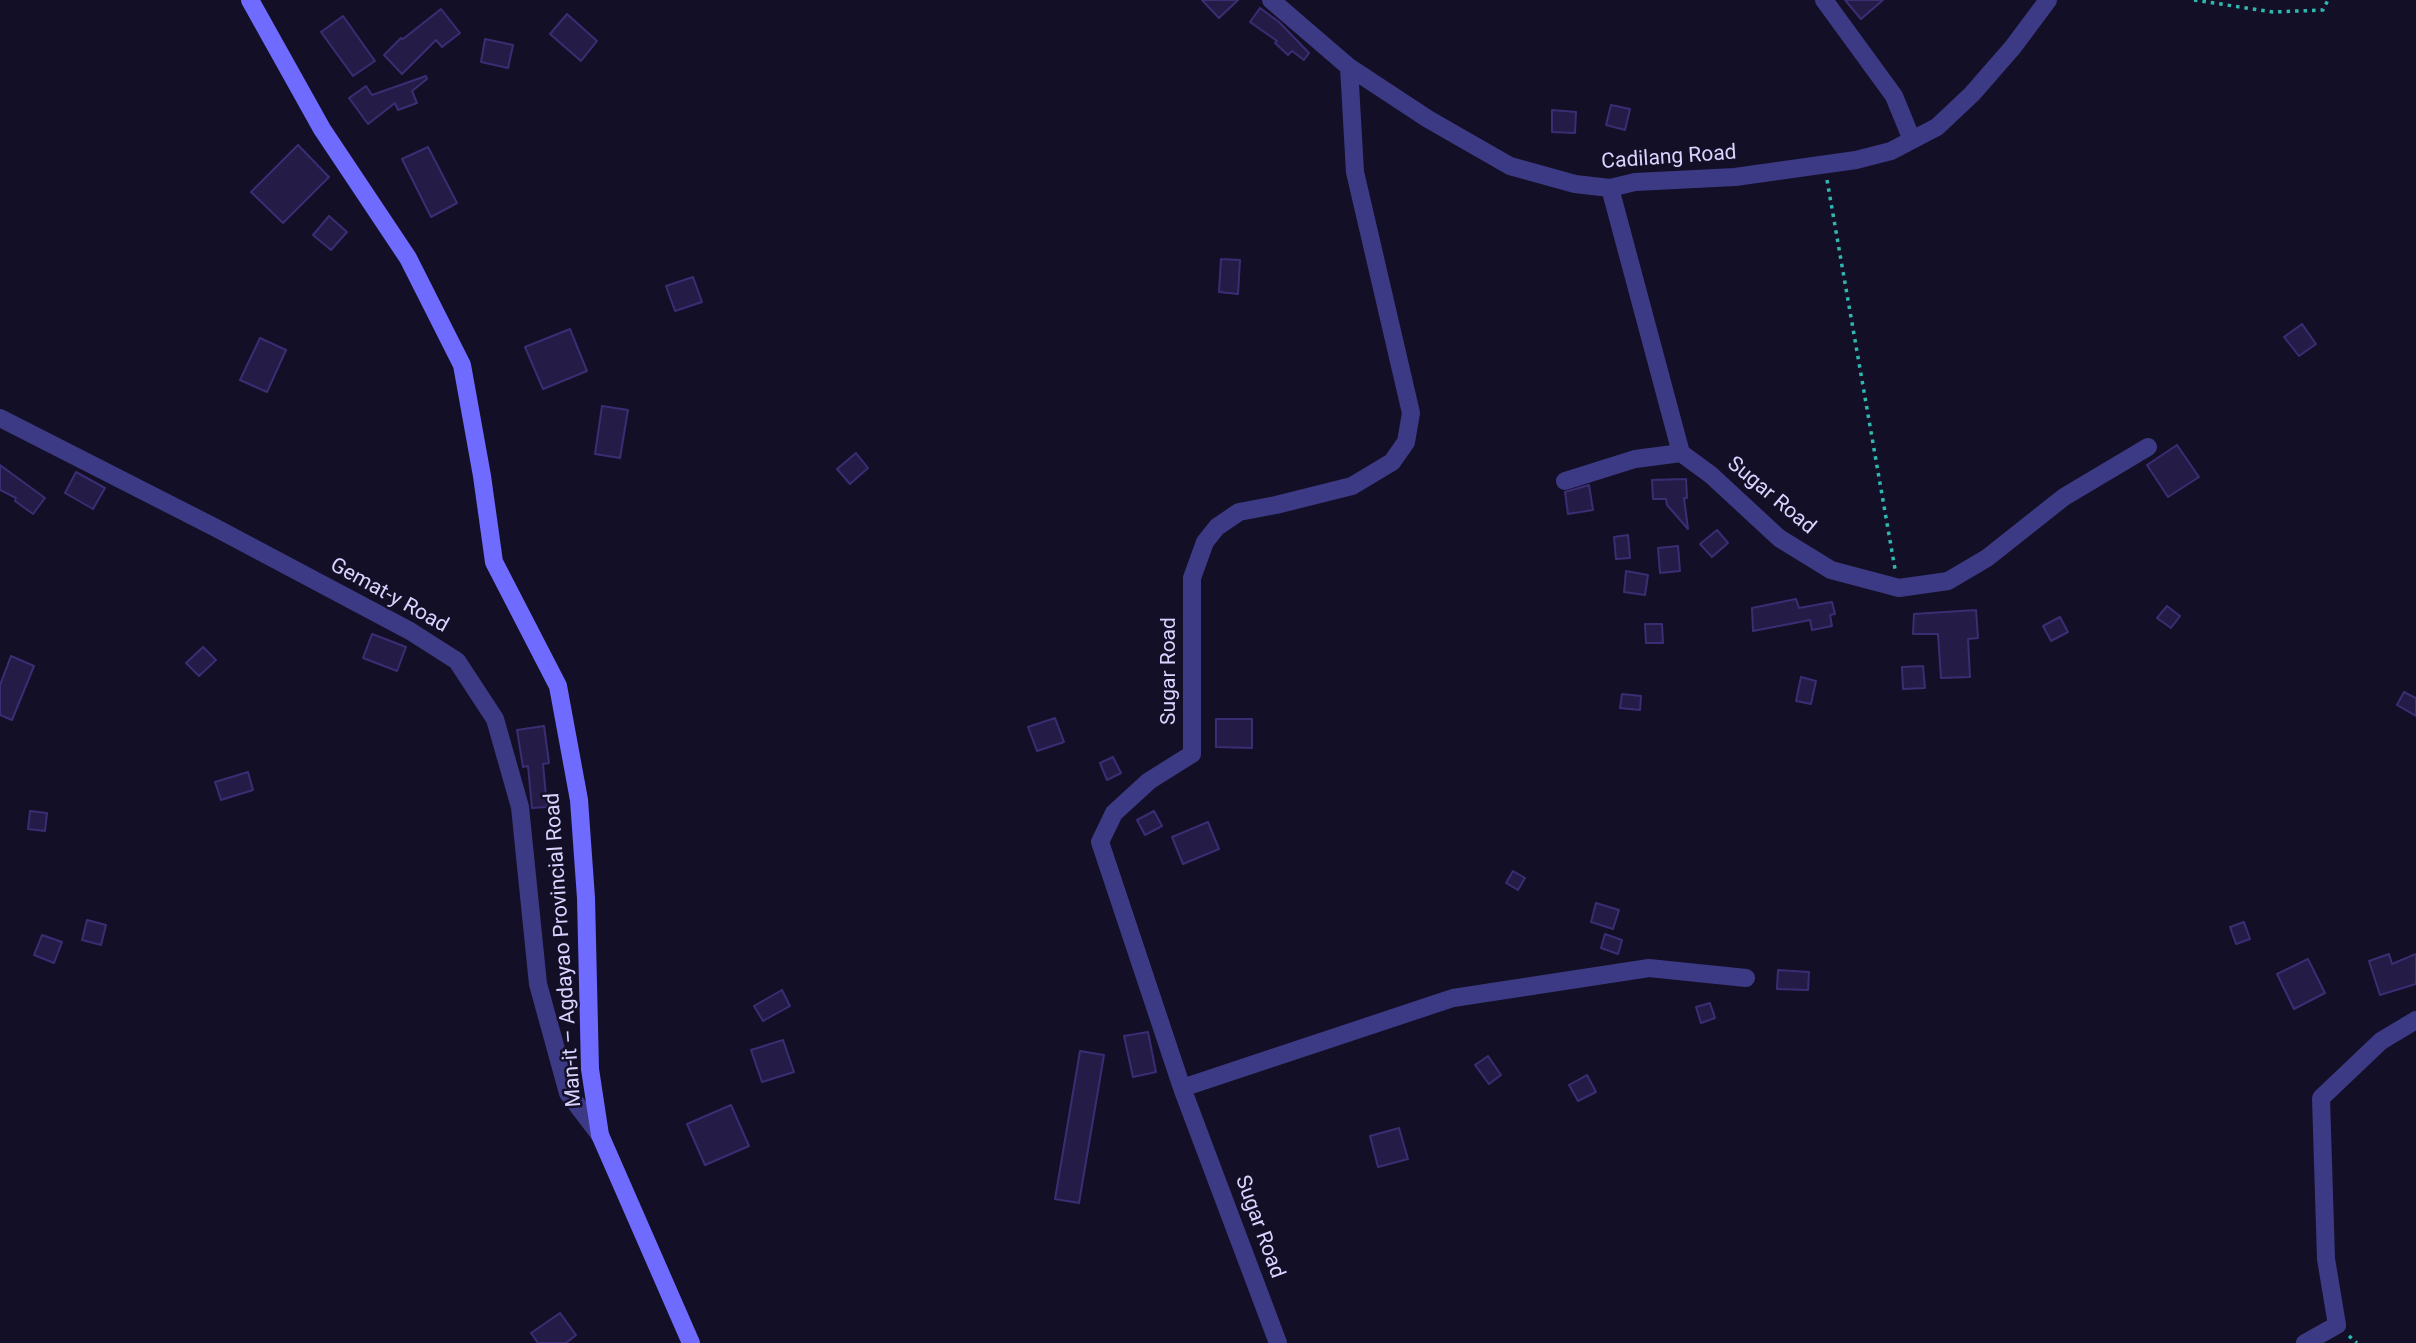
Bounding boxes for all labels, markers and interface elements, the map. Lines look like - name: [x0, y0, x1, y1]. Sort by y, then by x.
- street label: Cadilang Road: [1601, 141, 1737, 175]
- street label: Sugar Road: [1722, 452, 1820, 540]
- street label: Gemat-y Road: [325, 553, 453, 639]
- street label: Sugar Road: [1157, 617, 1183, 725]
- street label: Man-it – Agdayao Provincial Road: [540, 792, 588, 1108]
- street label: Sugar Road: [1229, 1172, 1289, 1282]

